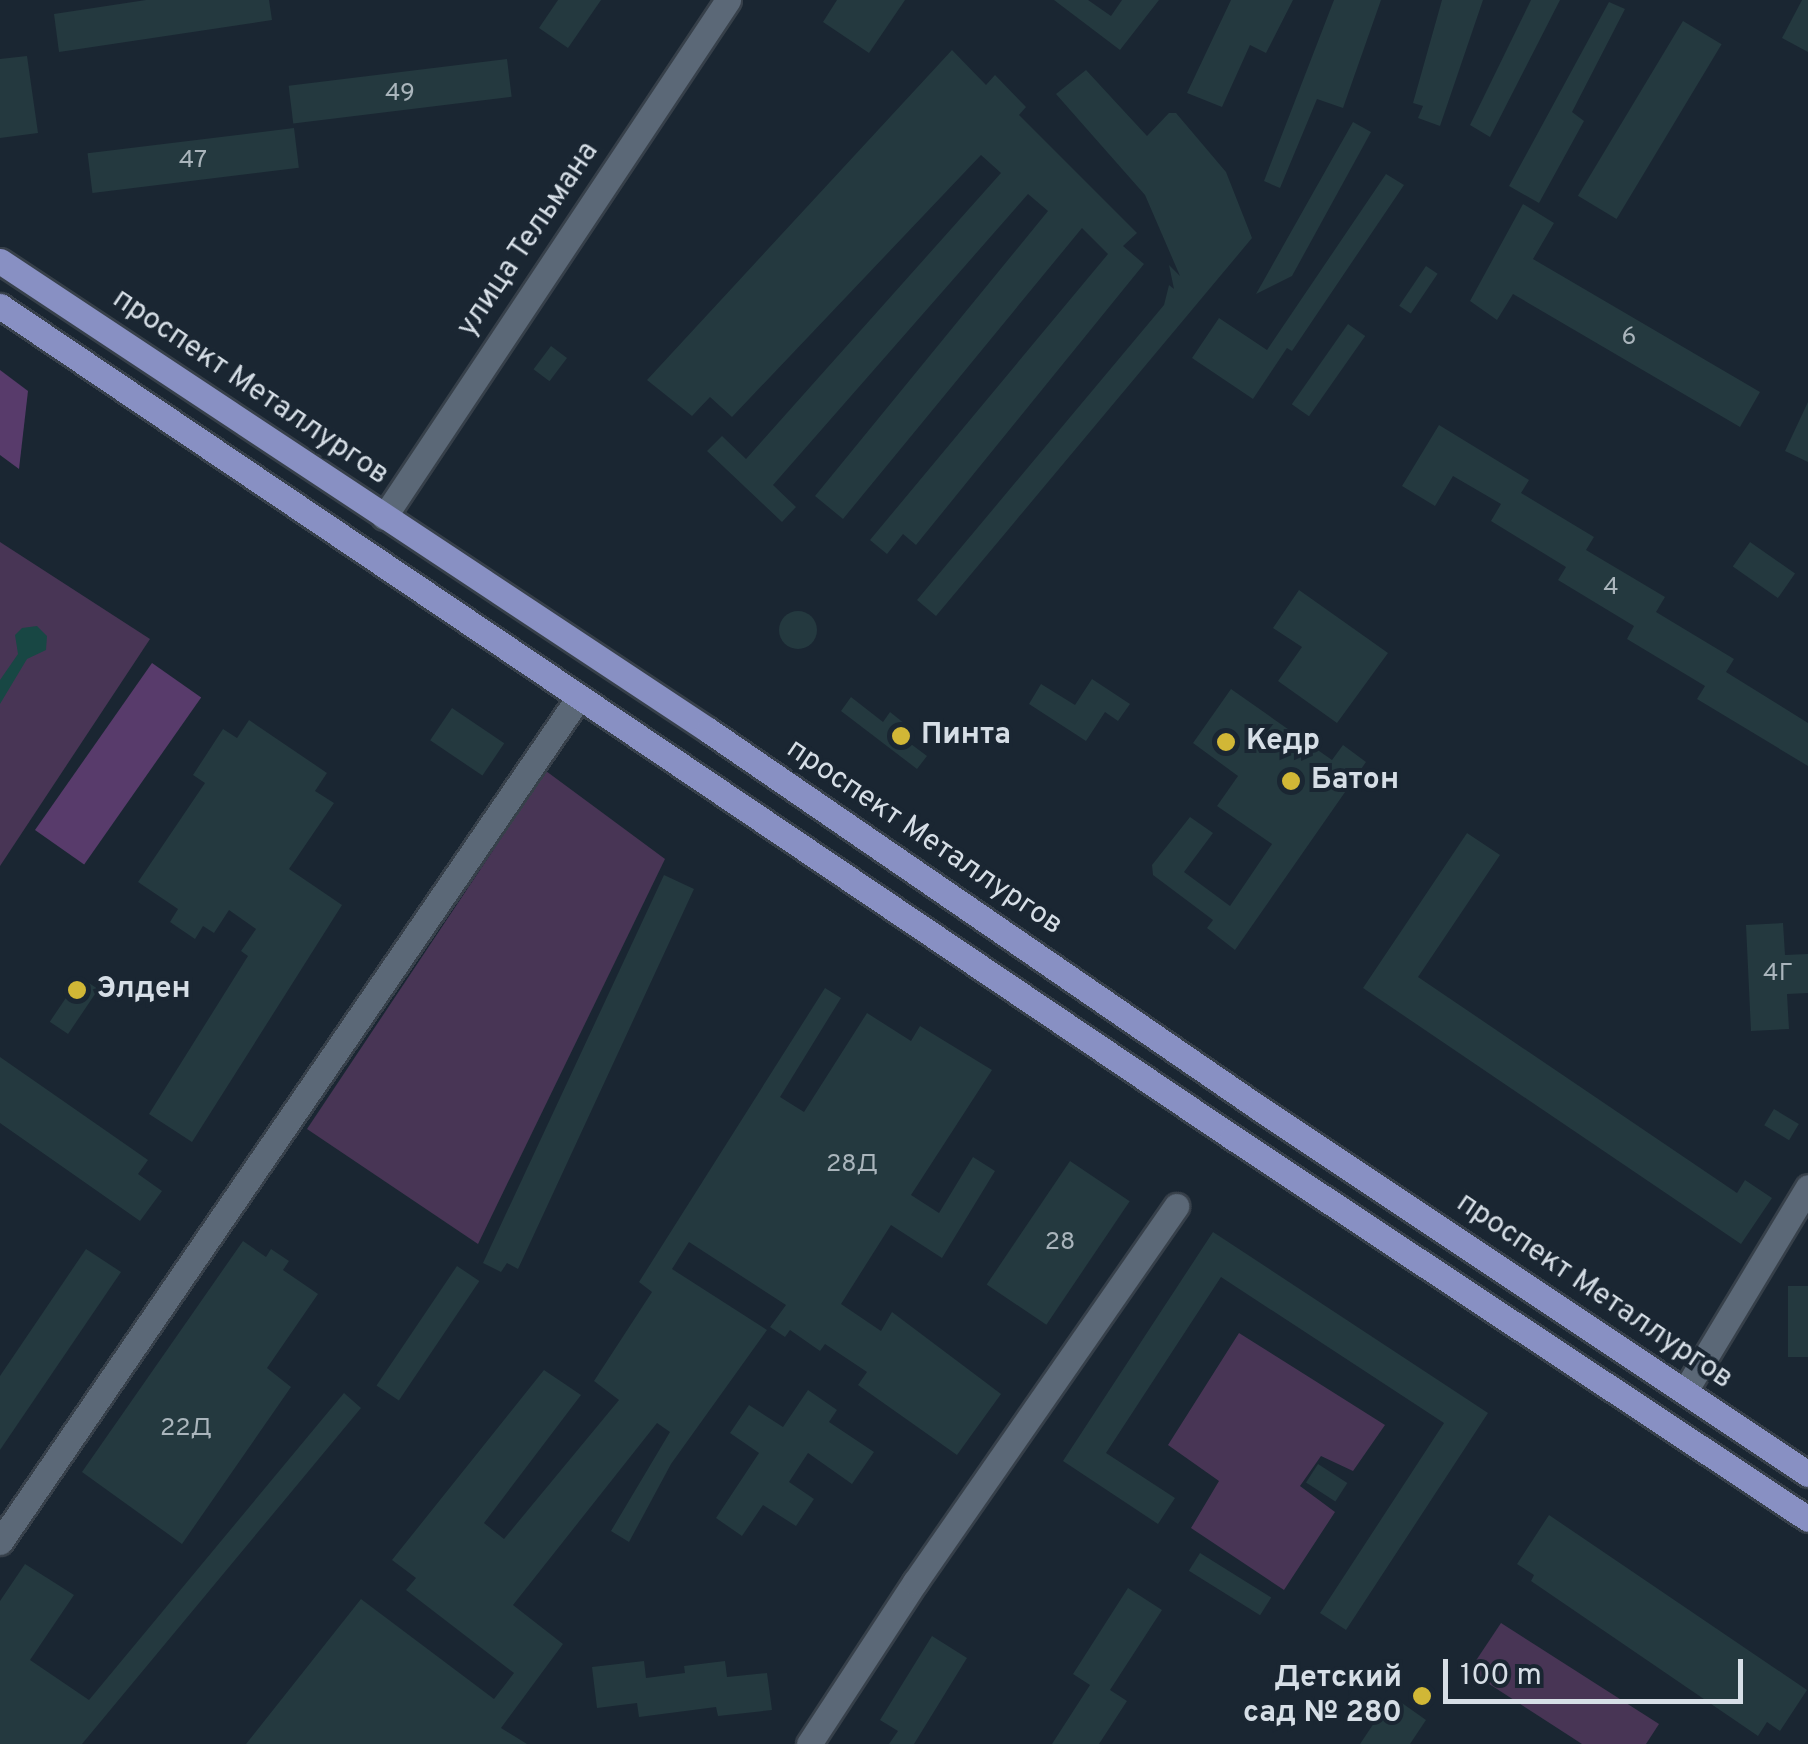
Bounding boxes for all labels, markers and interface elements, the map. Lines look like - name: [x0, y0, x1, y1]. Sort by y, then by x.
- house number: 49: [385, 79, 415, 109]
- street label: улица Тельмана: [450, 135, 608, 345]
- house number: 47: [179, 146, 207, 176]
- street label: проспект Металлургов: [105, 282, 395, 494]
- house number: 6: [1622, 323, 1636, 353]
- house number: 4: [1603, 573, 1619, 603]
- place label: Пинта: [921, 718, 1011, 754]
- place label: Кедр: [1246, 724, 1320, 760]
- marker: Пинта: [890, 725, 912, 747]
- marker: Кедр: [1215, 731, 1237, 753]
- street label: проспект Металлургов: [779, 732, 1069, 944]
- place label: Батон: [1311, 763, 1399, 799]
- marker: Батон: [1280, 770, 1302, 792]
- house number: 4Г: [1763, 959, 1793, 989]
- place label: Элден: [97, 972, 191, 1008]
- marker: Элден: [66, 979, 88, 1001]
- house number: 28Д: [826, 1150, 878, 1180]
- street label: проспект Металлургов: [1449, 1186, 1739, 1398]
- house number: 28: [1045, 1228, 1075, 1258]
- house number: 22Д: [160, 1414, 212, 1444]
- scale bar: [1448, 1639, 1748, 1701]
- text: 100 m: [1460, 1658, 1542, 1695]
- place label: Детский сад № 280: [1243, 1661, 1402, 1732]
- marker: Детский сад № 280: [1411, 1685, 1433, 1707]

